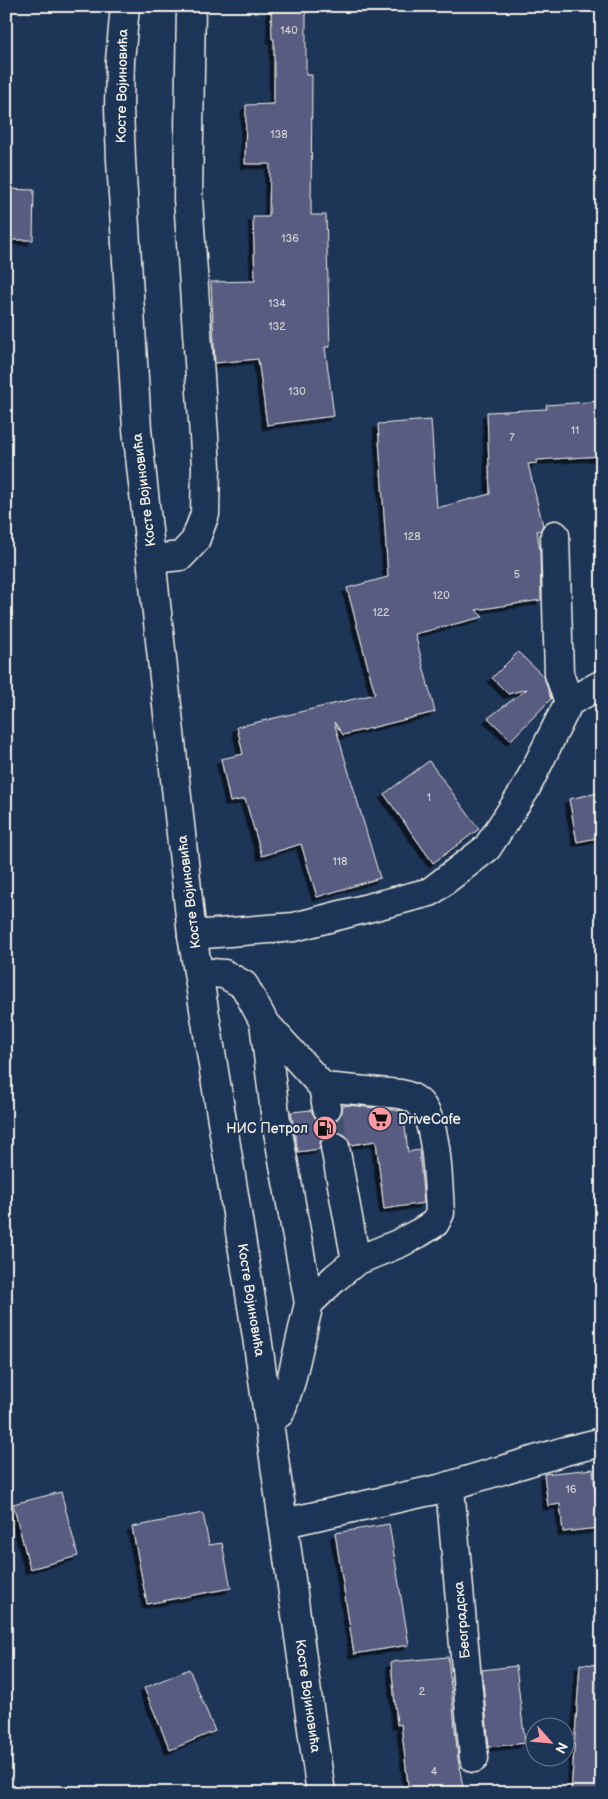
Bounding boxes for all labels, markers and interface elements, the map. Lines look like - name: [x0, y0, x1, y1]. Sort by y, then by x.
- house number: 140: [280, 24, 298, 37]
- street label: Косте Војиновића: [113, 28, 132, 143]
- house number: 138: [270, 128, 288, 141]
- house number: 136: [281, 232, 299, 245]
- house number: 134: [268, 297, 286, 310]
- house number: 132: [268, 320, 286, 333]
- house number: 130: [288, 385, 306, 398]
- house number: 11: [571, 424, 579, 437]
- house number: 7: [509, 431, 515, 444]
- street label: Косте Војиновића: [129, 432, 159, 548]
- house number: 128: [403, 530, 421, 543]
- house number: 5: [514, 568, 520, 581]
- house number: 120: [432, 589, 450, 602]
- house number: 122: [372, 606, 390, 619]
- house number: 1: [427, 791, 431, 804]
- street label: Косте Војиновића: [174, 834, 204, 950]
- house number: 118: [333, 855, 347, 868]
- supermarket icon: DriveCafe: [367, 1106, 393, 1132]
- place label: DriveCafe: [398, 1111, 461, 1128]
- fuel station icon: НИС Петрол: [312, 1115, 338, 1141]
- place label: НИС Петрол: [226, 1120, 308, 1137]
- street label: Косте Војиновића: [234, 1242, 268, 1358]
- house number: 16: [566, 1483, 577, 1496]
- street label: Београдска: [450, 1580, 474, 1659]
- street label: Косте Војиновића: [292, 1638, 324, 1754]
- house number: 2: [419, 1685, 426, 1698]
- north arrow: [526, 1716, 576, 1766]
- text: N: [551, 1739, 571, 1756]
- house number: 4: [431, 1765, 438, 1778]

